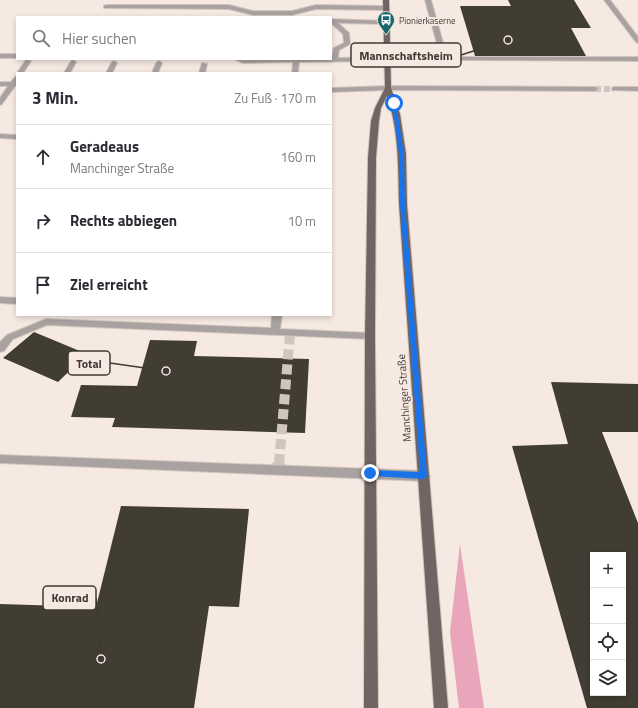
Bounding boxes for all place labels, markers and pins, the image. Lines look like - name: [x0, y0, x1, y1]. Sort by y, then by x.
- bus stop icon: Pionierkaserne: [376, 10, 396, 35]
- place label: Pionierkaserne: [399, 14, 456, 27]
- callout: Mannschaftsheim: [351, 43, 461, 67]
- callout: Total: [68, 351, 110, 375]
- callout: Konrad: [43, 586, 96, 610]

